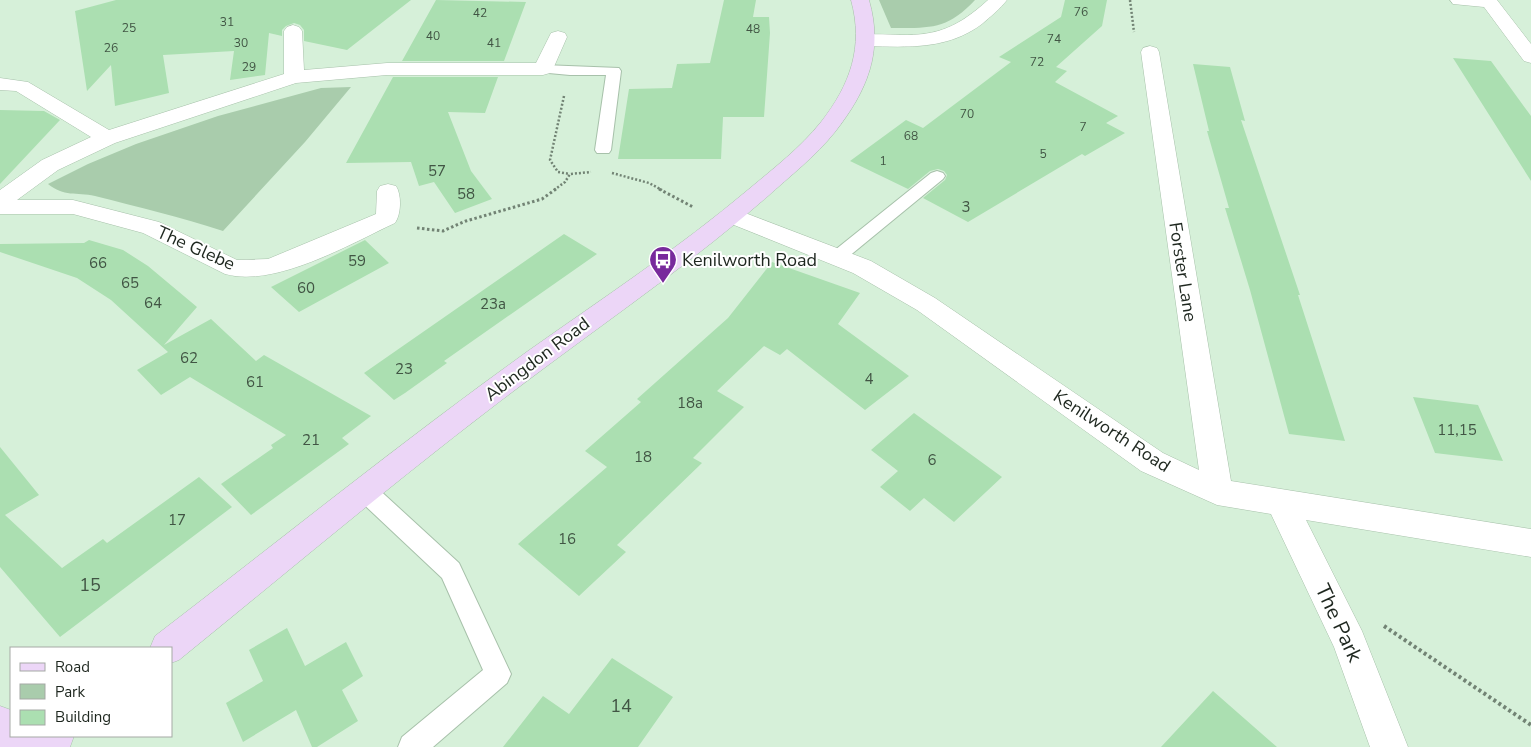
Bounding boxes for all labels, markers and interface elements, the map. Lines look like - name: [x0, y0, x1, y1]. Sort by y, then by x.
- house number: 76: [1074, 4, 1088, 20]
- house number: 42: [473, 5, 487, 21]
- house number: 31: [220, 14, 234, 30]
- house number: 25: [122, 20, 136, 36]
- house number: 48: [746, 21, 760, 37]
- house number: 40: [426, 28, 440, 44]
- house number: 74: [1047, 31, 1061, 47]
- house number: 30: [234, 35, 248, 51]
- house number: 41: [487, 35, 501, 51]
- house number: 26: [104, 40, 118, 56]
- house number: 72: [1030, 54, 1044, 70]
- house number: 29: [242, 59, 256, 75]
- house number: 70: [960, 106, 974, 122]
- house number: 7: [1079, 119, 1087, 135]
- house number: 68: [904, 128, 918, 144]
- house number: 5: [1039, 146, 1047, 162]
- house number: 1: [879, 153, 887, 169]
- house number: 57: [428, 161, 446, 181]
- house number: 58: [457, 184, 475, 204]
- house number: 3: [961, 197, 971, 217]
- street label: The Glebe: [153, 220, 239, 276]
- street label: Forster Lane: [1163, 221, 1203, 323]
- bus stop icon: Kenilworth Road: [648, 245, 678, 284]
- place label: Kenilworth Road: [682, 248, 817, 272]
- house number: 59: [348, 251, 366, 271]
- house number: 66: [89, 253, 107, 273]
- house number: 65: [121, 273, 139, 293]
- house number: 60: [297, 278, 315, 298]
- house number: 64: [144, 293, 162, 313]
- house number: 23a: [480, 294, 506, 314]
- street label: Abingdon Road: [480, 312, 594, 406]
- house number: 62: [180, 348, 198, 368]
- house number: 23: [395, 359, 413, 379]
- house number: 4: [864, 369, 874, 389]
- house number: 61: [246, 372, 264, 392]
- street label: Kenilworth Road: [1049, 384, 1175, 478]
- house number: 18a: [677, 393, 703, 413]
- house number: 11,15: [1437, 420, 1477, 440]
- house number: 21: [302, 430, 320, 450]
- house number: 18: [634, 447, 652, 467]
- house number: 6: [927, 450, 937, 470]
- house number: 17: [168, 510, 186, 530]
- house number: 16: [558, 529, 576, 549]
- house number: 15: [79, 573, 101, 597]
- street label: The Park: [1309, 579, 1369, 667]
- legend: [10, 647, 172, 737]
- text: Road: [55, 657, 90, 677]
- text: Park: [55, 682, 85, 702]
- house number: 14: [610, 694, 632, 718]
- text: Building: [55, 707, 111, 727]

